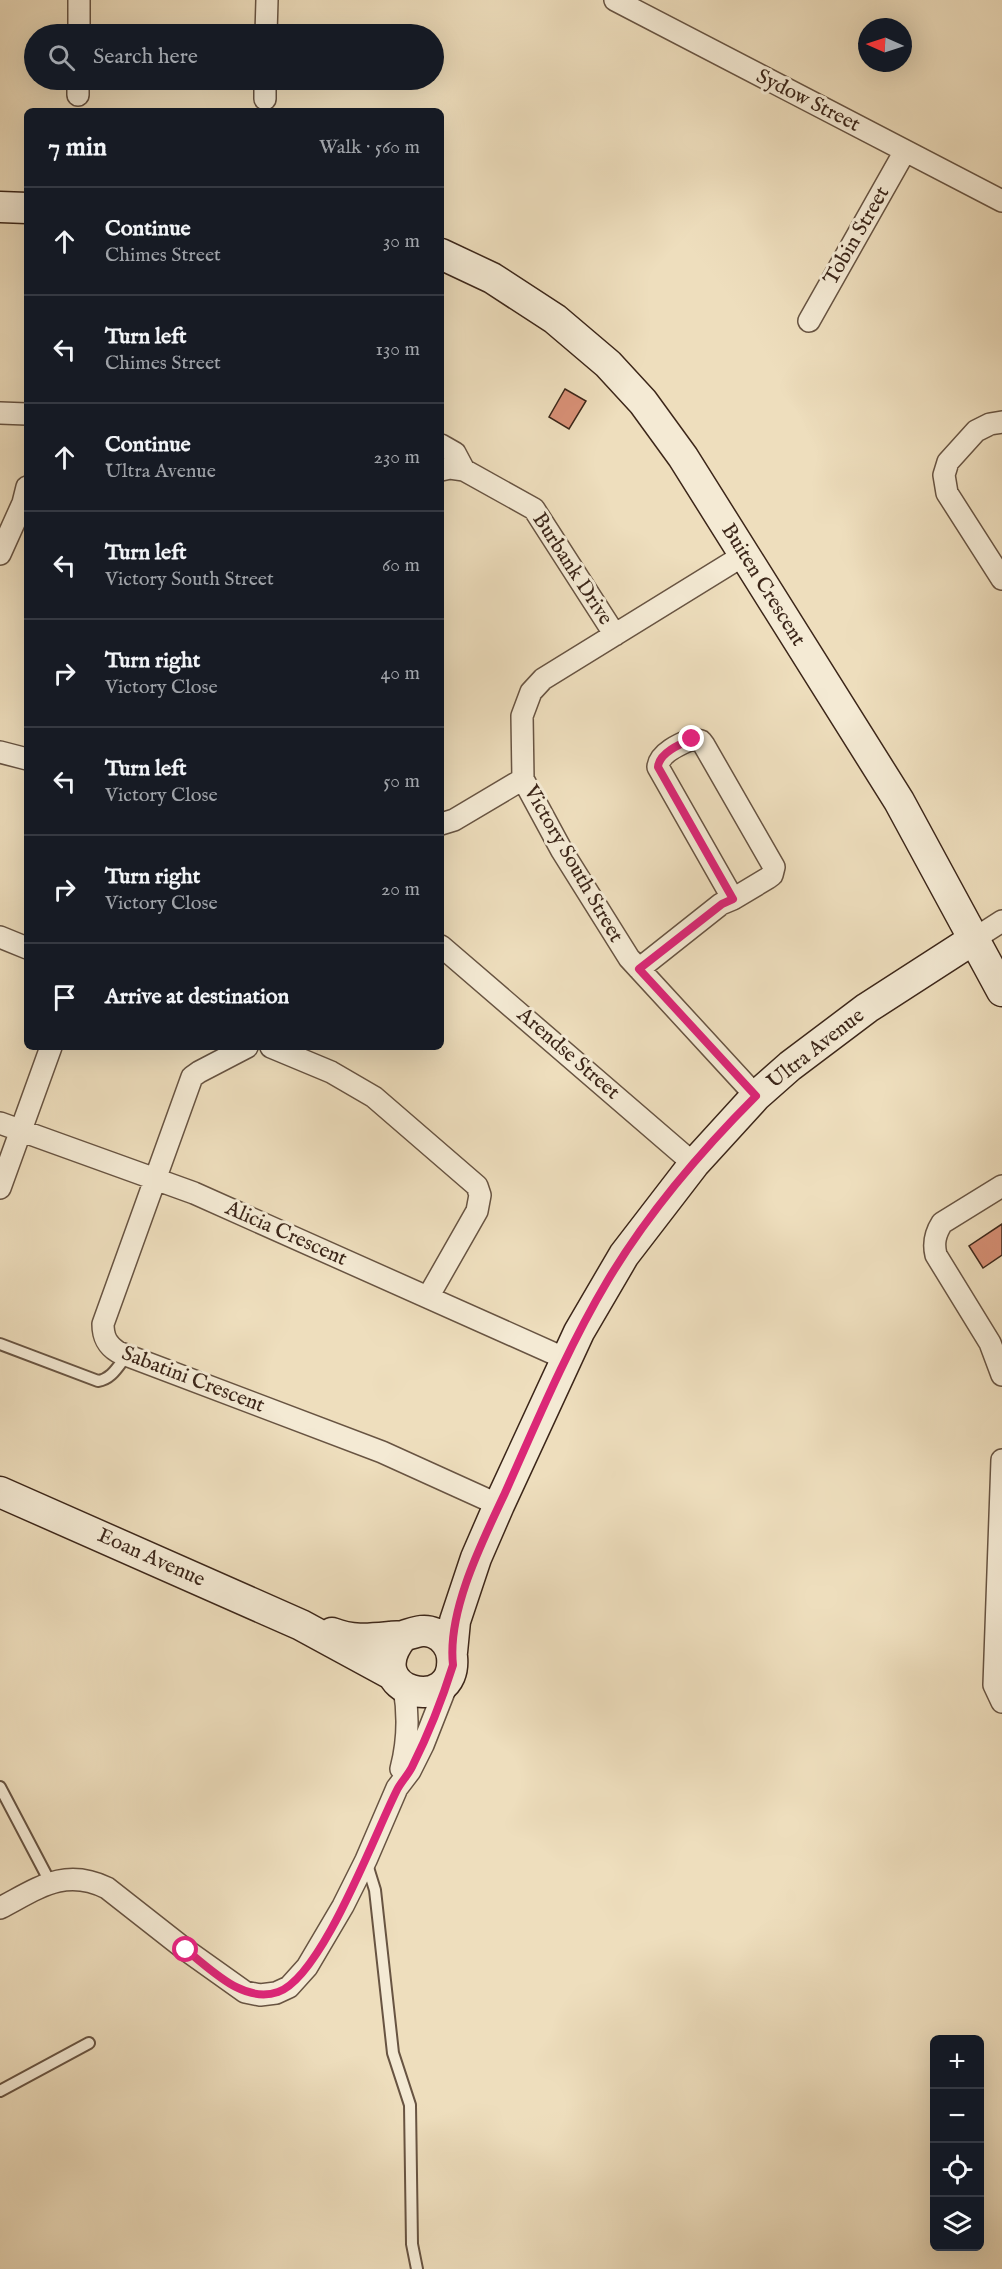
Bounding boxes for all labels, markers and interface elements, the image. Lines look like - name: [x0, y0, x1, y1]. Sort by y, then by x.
- north arrow: [858, 18, 912, 72]
- search box: [24, 24, 444, 90]
- icon: search: [45, 41, 78, 74]
- text: Search here: [93, 43, 198, 71]
- street label: Sydow Street: [751, 63, 865, 139]
- text: 7 min: [48, 131, 107, 164]
- text: Walk · 560 m: [319, 135, 420, 160]
- street label: Tobin Street: [818, 182, 896, 290]
- text: Continue: [105, 215, 191, 243]
- icon: ahead: [48, 225, 81, 258]
- text: 30 m: [383, 229, 420, 254]
- text: Chimes Street: [105, 243, 221, 268]
- text: Turn left: [105, 323, 187, 351]
- icon: left: [48, 333, 81, 366]
- text: 130 m: [375, 337, 420, 362]
- text: Chimes Street: [105, 351, 221, 376]
- text: Continue: [105, 431, 191, 459]
- icon: ahead: [48, 441, 81, 474]
- text: 230 m: [374, 445, 420, 470]
- text: Ultra Avenue: [105, 459, 216, 484]
- street label: Burbank Drive: [526, 508, 619, 631]
- street label: Buiten Crescent: [715, 519, 811, 651]
- text: Turn left: [105, 539, 187, 567]
- icon: left: [48, 549, 81, 582]
- text: 60 m: [382, 553, 420, 578]
- text: Victory South Street: [105, 567, 274, 592]
- text: Turn right: [105, 647, 200, 675]
- icon: right: [48, 657, 81, 690]
- text: 40 m: [381, 661, 420, 686]
- text: Victory Close: [105, 675, 218, 700]
- route end: [678, 725, 704, 751]
- text: Turn left: [105, 755, 187, 783]
- icon: left: [48, 765, 81, 798]
- text: 50 m: [383, 769, 420, 794]
- street label: Victory South Street: [516, 780, 629, 948]
- text: Victory Close: [105, 783, 218, 808]
- text: Turn right: [105, 863, 200, 891]
- icon: right: [48, 873, 81, 906]
- text: 20 m: [381, 877, 420, 902]
- text: Victory Close: [105, 891, 218, 916]
- icon: arrive: [48, 981, 81, 1014]
- text: Arrive at destination: [105, 983, 289, 1011]
- street label: Arendse Street: [510, 1001, 625, 1106]
- street label: Ultra Avenue: [762, 1002, 870, 1095]
- street label: Alicia Crescent: [220, 1195, 351, 1273]
- street label: Sabatini Crescent: [118, 1340, 268, 1420]
- street label: Eoan Avenue: [93, 1522, 209, 1594]
- route start: [172, 1936, 198, 1962]
- map controls: [930, 2035, 984, 2251]
- button: +: [930, 2035, 984, 2089]
- button: −: [930, 2089, 984, 2143]
- button: locate: [930, 2143, 984, 2197]
- button: layers: [930, 2197, 984, 2251]

